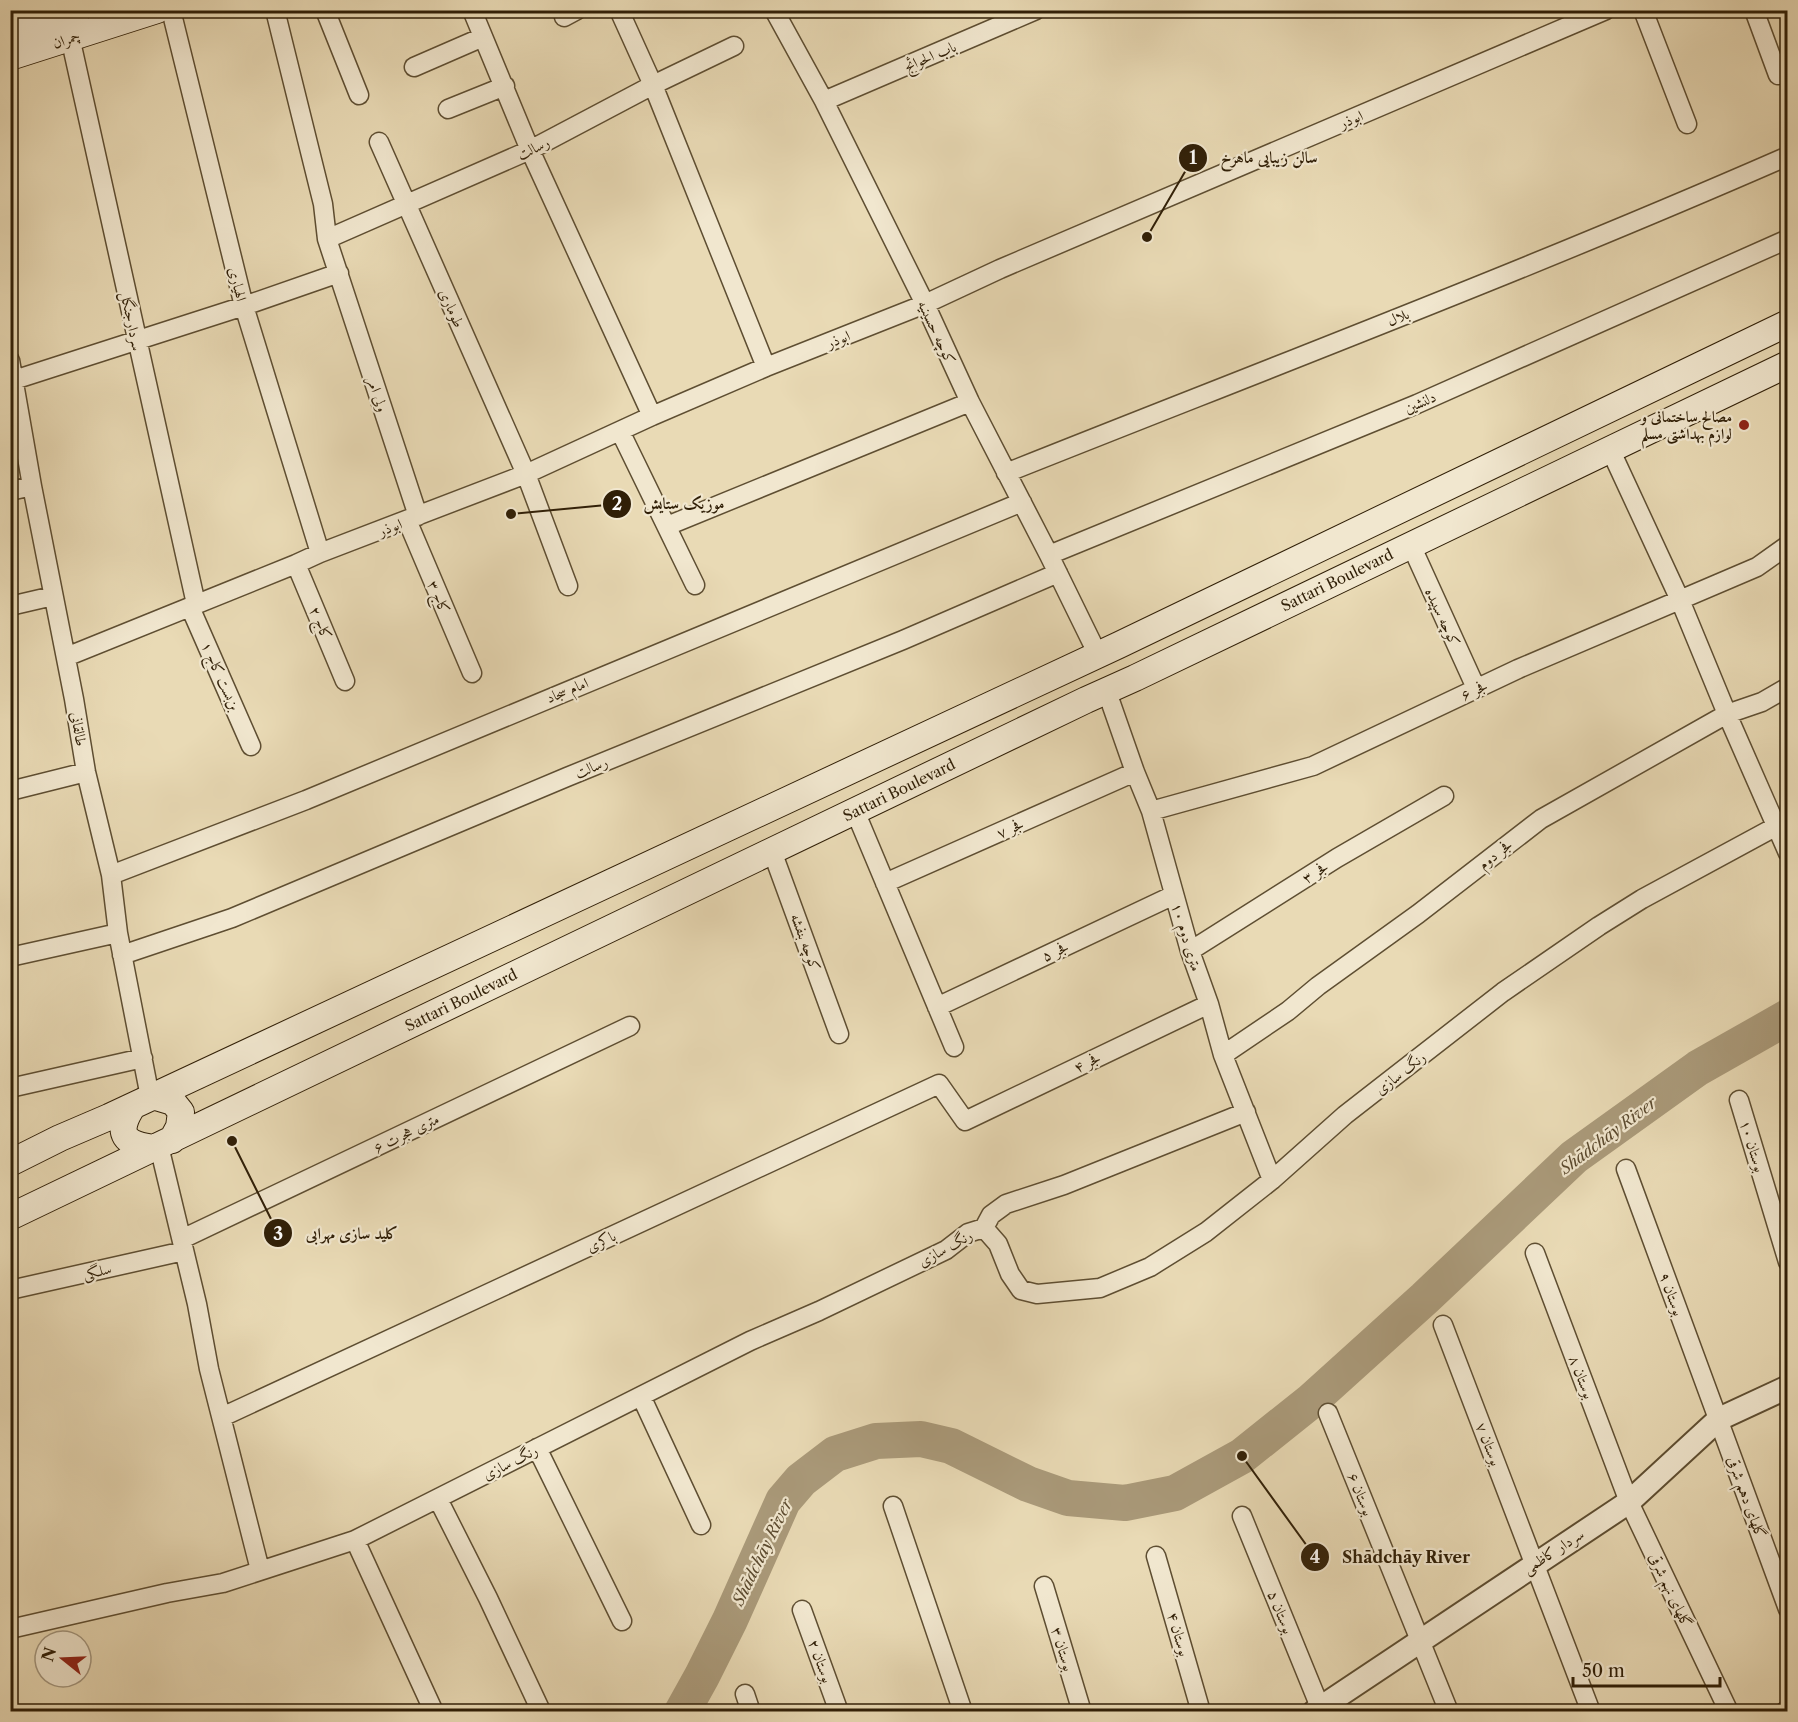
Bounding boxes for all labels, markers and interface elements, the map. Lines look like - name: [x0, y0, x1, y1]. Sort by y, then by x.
- street label: چمران: [50, 26, 83, 53]
- street label: باب الحوائج: [901, 36, 961, 80]
- street label: ابوذر: [1334, 106, 1366, 133]
- street label: رسالت: [514, 132, 552, 164]
- callout: سالن زیبایی ماهرخ: [1178, 141, 1330, 175]
- text: 1: [1189, 147, 1197, 169]
- text: سالن زیبایی ماهرخ: [1220, 147, 1318, 172]
- street label: الهیاری: [225, 265, 251, 303]
- street label: طوماری: [435, 286, 469, 330]
- street label: سردارجنگل: [116, 290, 148, 352]
- street label: کوچه حسینیه: [912, 297, 960, 368]
- street label: بلال: [1384, 304, 1412, 330]
- street label: ابوذر: [821, 326, 853, 353]
- street label: ولی امر: [361, 374, 393, 415]
- street label: دلنشین: [1401, 387, 1439, 417]
- place label: مصالح ساختمانی و لوازم بهداشتی مسلم: [1639, 407, 1732, 449]
- marker: مصالح ساختمانی و لوازم بهداشتی مسلم: [1737, 418, 1751, 432]
- callout: موزیک ستایش: [602, 487, 736, 521]
- text: 2: [612, 493, 622, 515]
- text: موزیک ستایش: [644, 493, 724, 515]
- street label: ابوذر: [374, 514, 405, 541]
- street label: Sattari Boulevard: [1278, 545, 1396, 615]
- street label: کاج ۳: [420, 577, 454, 618]
- street label: کوچه سپیده: [1419, 585, 1465, 650]
- street label: کاج ۲: [302, 603, 336, 644]
- street label: بن‌بست کاج ۱: [194, 639, 245, 715]
- street label: امام سجاد: [543, 673, 592, 711]
- street label: فجر ۶: [1457, 676, 1491, 705]
- street label: طالقانی: [67, 710, 91, 748]
- street label: رسالت: [572, 752, 610, 782]
- street label: Sattari Boulevard: [840, 755, 958, 825]
- street label: فجر ۷: [993, 814, 1027, 843]
- street label: فجر دوم: [1474, 835, 1518, 876]
- street label: فجر ۳: [1298, 857, 1332, 888]
- street label: ۱۰ متری دوم: [1164, 900, 1206, 975]
- street label: کوچه بنفشه: [785, 911, 825, 974]
- street label: فجر ۵: [1038, 937, 1072, 966]
- street label: Sattari Boulevard: [402, 965, 520, 1035]
- street label: فجر ۴: [1070, 1047, 1104, 1078]
- street label: رنگ سازی: [1371, 1047, 1429, 1099]
- water label: Shādchāy River: [1555, 1091, 1661, 1178]
- street label: ۶ متری هجرت: [370, 1109, 443, 1158]
- street label: بوستان ۱۰: [1736, 1118, 1770, 1175]
- callout: کلید سازی مهرابی: [263, 1216, 410, 1250]
- text: 3: [273, 1223, 283, 1245]
- text: کلید سازی مهرابی: [305, 1223, 398, 1245]
- street label: رنگ سازی: [914, 1225, 976, 1271]
- street label: باکری: [583, 1226, 619, 1256]
- street label: سلگی: [81, 1259, 114, 1285]
- street label: بوستان ۹: [1655, 1270, 1689, 1319]
- street label: بوستان ۸: [1565, 1353, 1599, 1402]
- street label: بوستان ۷: [1472, 1420, 1506, 1469]
- street label: رنگ سازی: [479, 1440, 541, 1484]
- street label: گلهای دهم شرقی: [1719, 1453, 1771, 1542]
- street label: بوستان ۶: [1344, 1470, 1378, 1519]
- water label: Shādchāy River: [727, 1494, 797, 1609]
- street label: سردار کاظمی: [1519, 1524, 1588, 1580]
- callout: Shādchāy River: [1300, 1540, 1483, 1574]
- text: 4: [1310, 1546, 1320, 1568]
- text: Shādchāy River: [1342, 1547, 1470, 1567]
- street label: گلهای نهم شرقی: [1641, 1550, 1697, 1633]
- street label: بوستان ۵: [1264, 1588, 1298, 1637]
- street label: بوستان ۴: [1164, 1610, 1194, 1658]
- street label: بوستان ۳: [1047, 1625, 1079, 1673]
- north arrow: [33, 1629, 93, 1689]
- street label: بوستان ۲: [804, 1637, 838, 1686]
- text: N: [37, 1645, 60, 1664]
- scale bar: [1573, 1650, 1720, 1688]
- text: 50 m: [1582, 1660, 1625, 1682]

